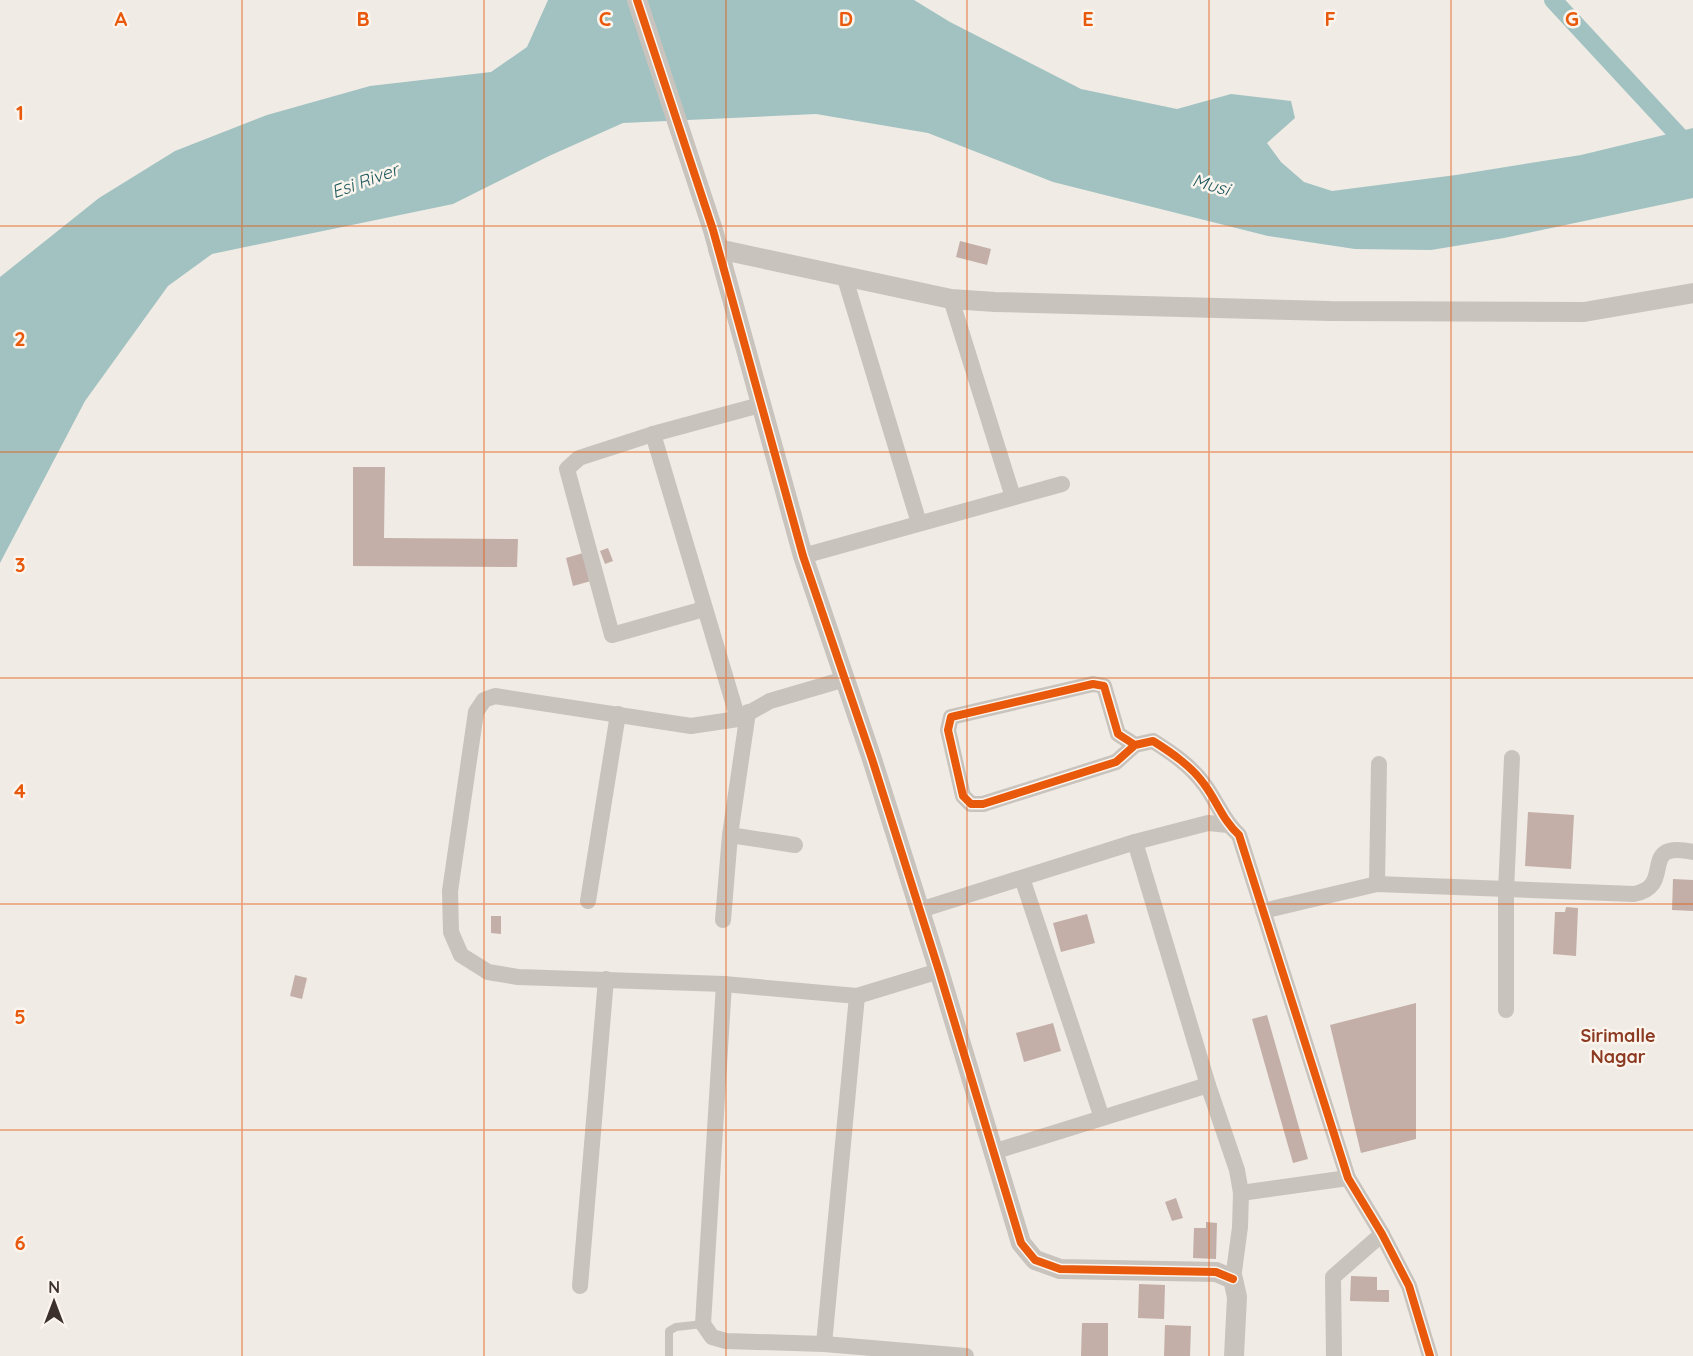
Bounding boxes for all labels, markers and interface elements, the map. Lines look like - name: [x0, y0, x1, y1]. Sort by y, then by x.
- text: A: [115, 6, 128, 31]
- text: B: [356, 6, 370, 31]
- text: C: [599, 6, 612, 31]
- text: D: [839, 6, 853, 31]
- text: E: [1082, 6, 1094, 31]
- text: F: [1324, 6, 1336, 31]
- text: G: [1565, 6, 1579, 31]
- text: 1: [16, 100, 24, 125]
- water label: Esi River: [328, 157, 404, 203]
- water label: Musi: [1190, 168, 1234, 201]
- text: 2: [14, 326, 26, 351]
- text: 3: [15, 552, 25, 577]
- text: 4: [14, 778, 26, 803]
- text: 5: [14, 1004, 26, 1029]
- district label: Sirimalle Nagar: [1580, 1024, 1656, 1068]
- text: 6: [14, 1230, 26, 1255]
- north arrow: [24, 1272, 84, 1332]
- text: N: [48, 1277, 60, 1297]

